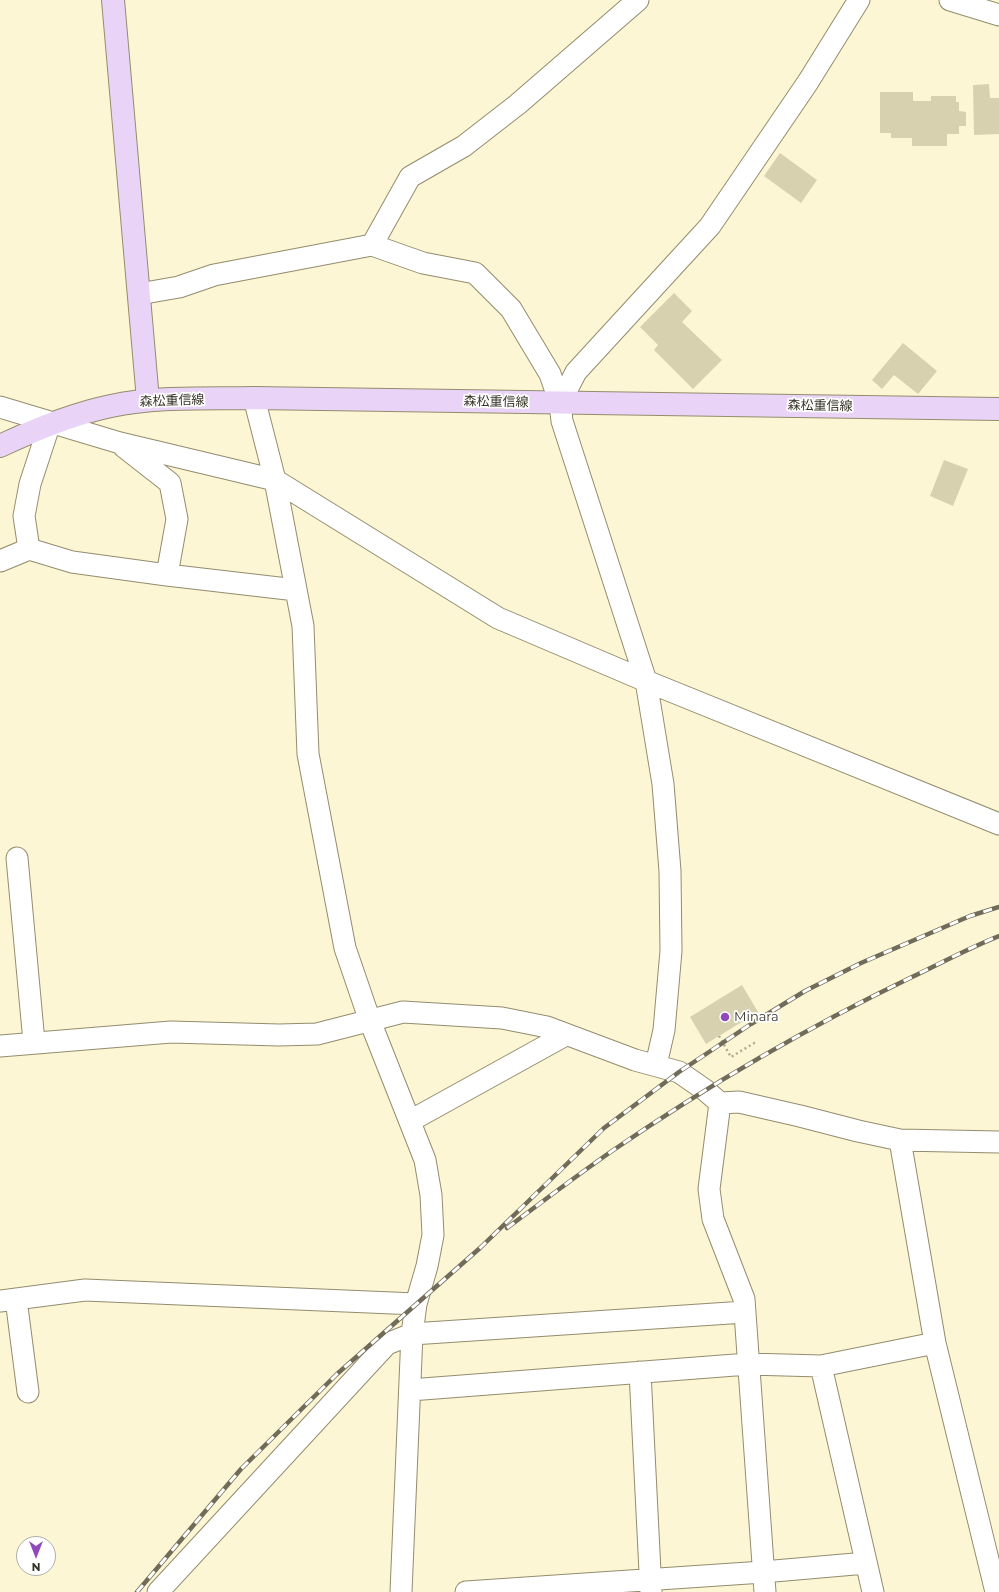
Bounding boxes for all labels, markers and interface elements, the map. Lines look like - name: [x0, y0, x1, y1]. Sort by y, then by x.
- street label: 森松重信線: [139, 392, 205, 410]
- street label: 森松重信線: [463, 394, 529, 410]
- street label: 森松重信線: [787, 398, 853, 414]
- place label: Minara: [734, 1009, 779, 1025]
- marker: Minara: [719, 1011, 731, 1023]
- north arrow: [16, 1536, 56, 1576]
- text: N: [32, 1560, 40, 1574]

